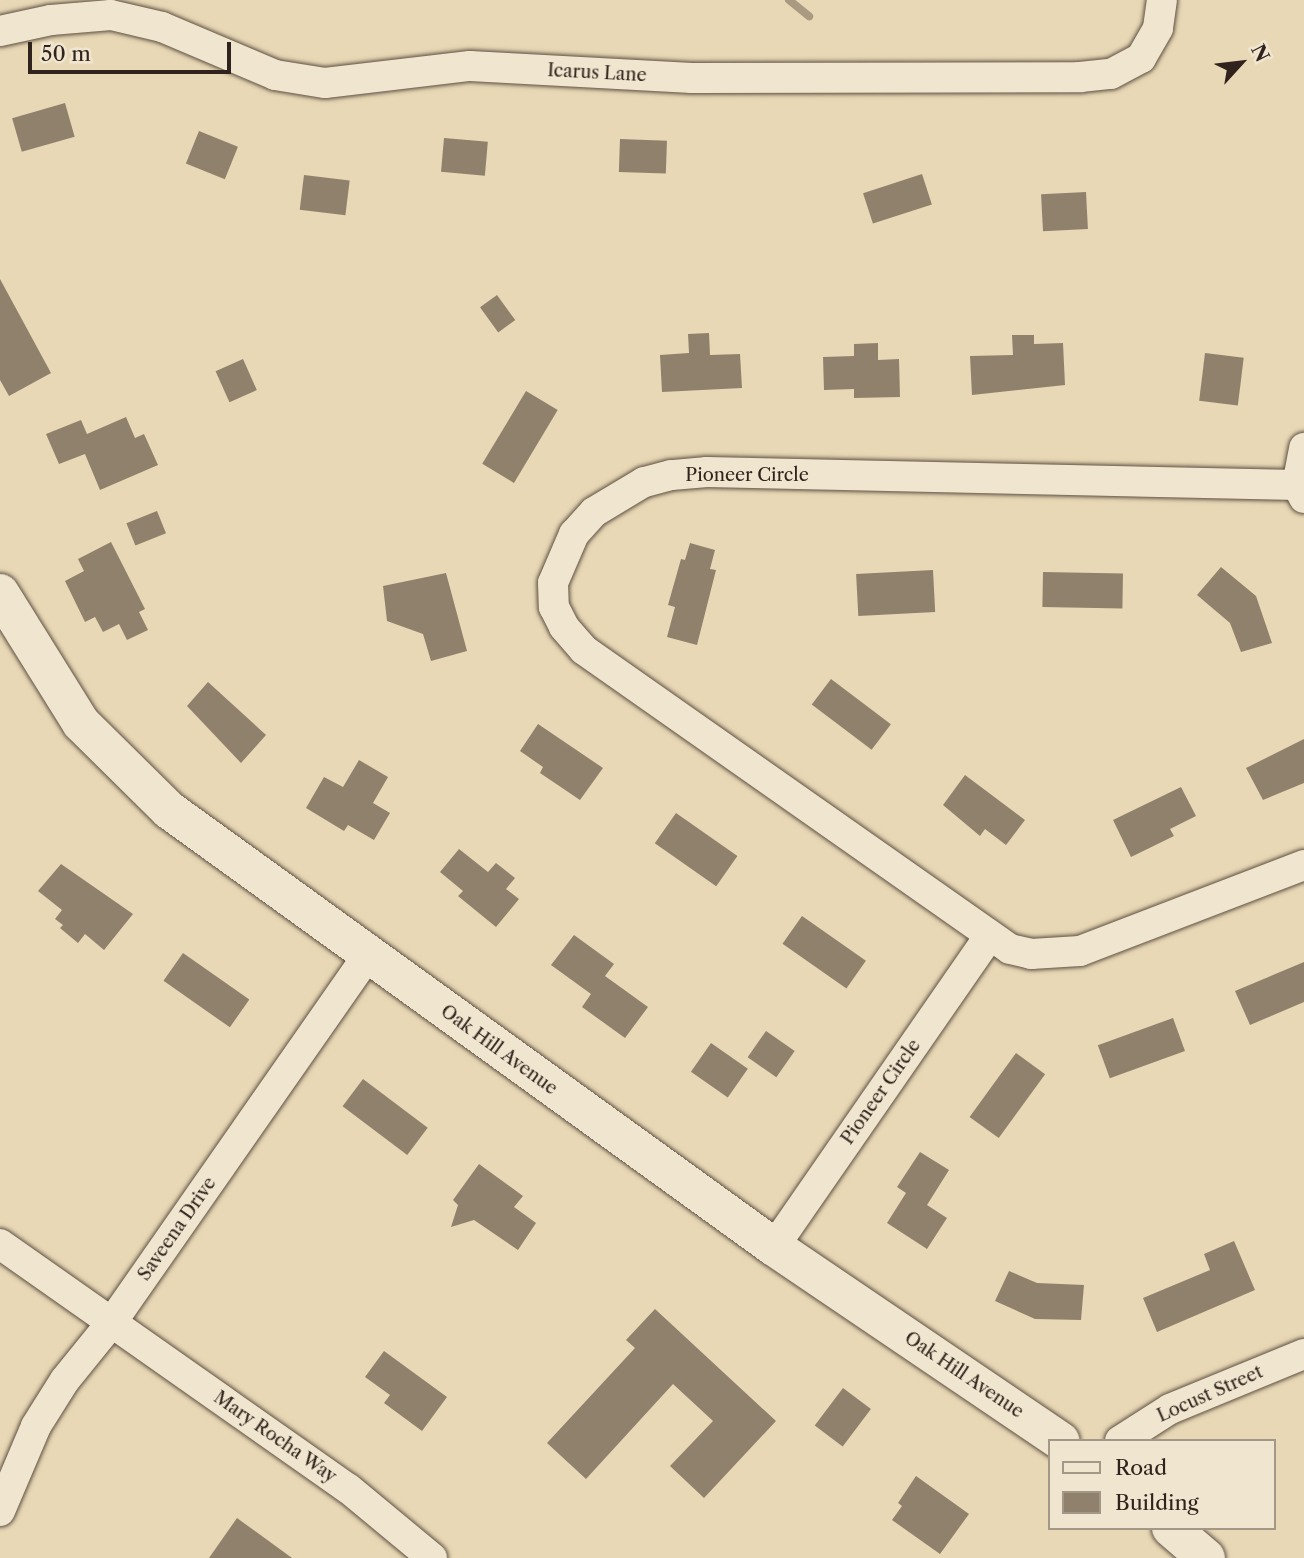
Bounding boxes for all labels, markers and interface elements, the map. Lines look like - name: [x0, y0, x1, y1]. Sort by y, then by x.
- scale bar: [32, 28, 234, 72]
- north arrow: [1206, 28, 1276, 98]
- text: 50 m: [41, 41, 91, 66]
- text: N: [1246, 41, 1274, 66]
- street label: Icarus Lane: [547, 60, 647, 86]
- street label: Pioneer Circle: [685, 464, 809, 486]
- street label: Oak Hill Avenue: [436, 1000, 562, 1100]
- street label: Pioneer Circle: [837, 1035, 925, 1149]
- street label: Saveena Drive: [133, 1173, 221, 1285]
- street label: Oak Hill Avenue: [900, 1327, 1028, 1423]
- street label: Locust Street: [1154, 1361, 1266, 1427]
- street label: Mary Rocha Way: [209, 1386, 341, 1488]
- legend: [1048, 1439, 1276, 1530]
- text: Road: [1115, 1455, 1167, 1480]
- text: Building: [1115, 1490, 1199, 1515]

